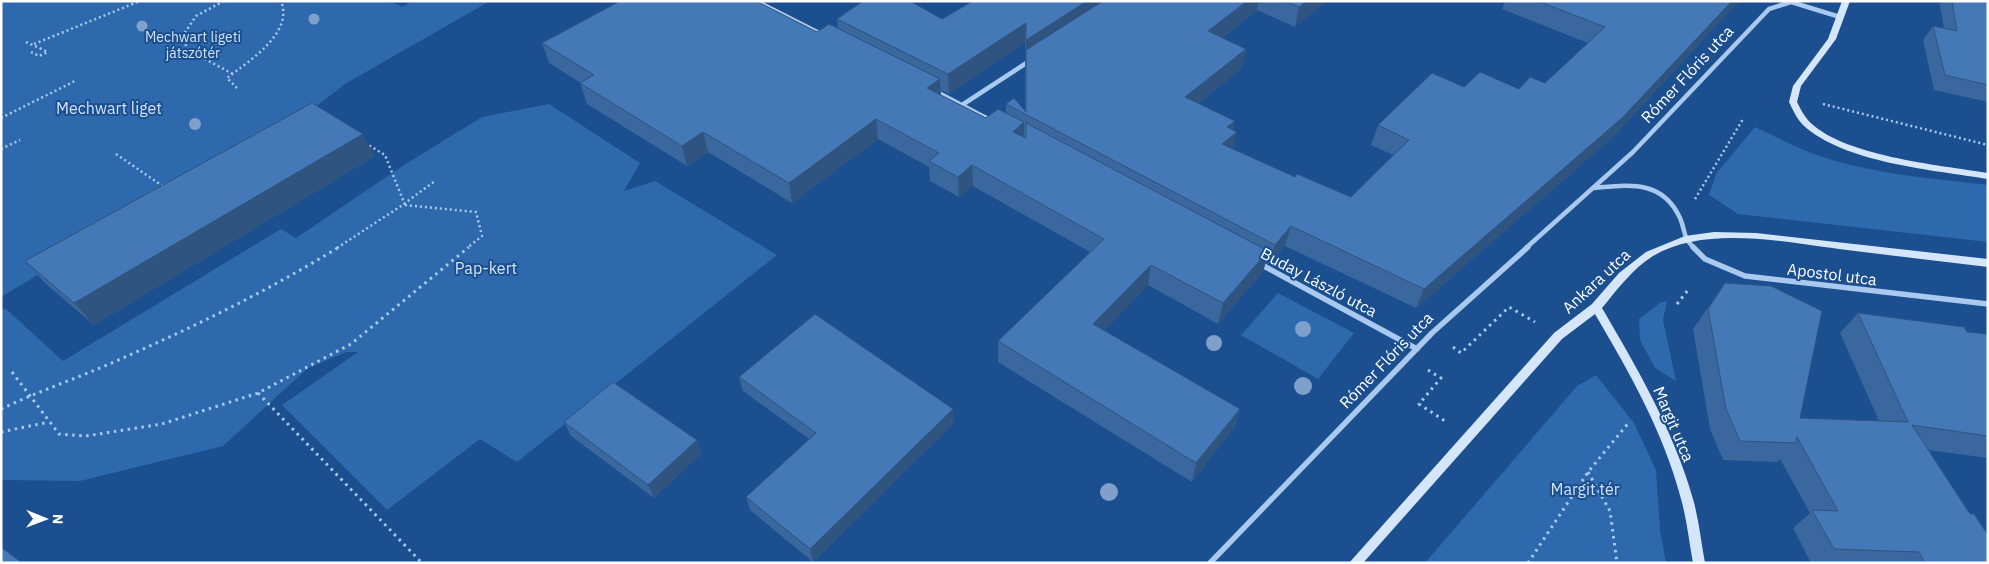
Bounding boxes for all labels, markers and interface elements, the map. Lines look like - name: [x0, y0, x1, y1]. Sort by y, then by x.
- street label: Rómer Flóris utca: [1637, 21, 1738, 127]
- park label: Mechwart ligeti játszótér: [145, 28, 241, 62]
- park label: Mechwart liget: [56, 98, 162, 118]
- street label: Buday László utca: [1257, 243, 1381, 321]
- street label: Ankara utca: [1558, 244, 1634, 318]
- park label: Pap-kert: [455, 258, 517, 278]
- street label: Apostol utca: [1786, 259, 1878, 289]
- street label: Rómer Flóris utca: [1335, 307, 1437, 412]
- street label: Margit utca: [1649, 383, 1699, 465]
- park label: Margit tér: [1550, 479, 1620, 499]
- north arrow: [20, 494, 70, 544]
- text: N: [49, 514, 67, 524]

